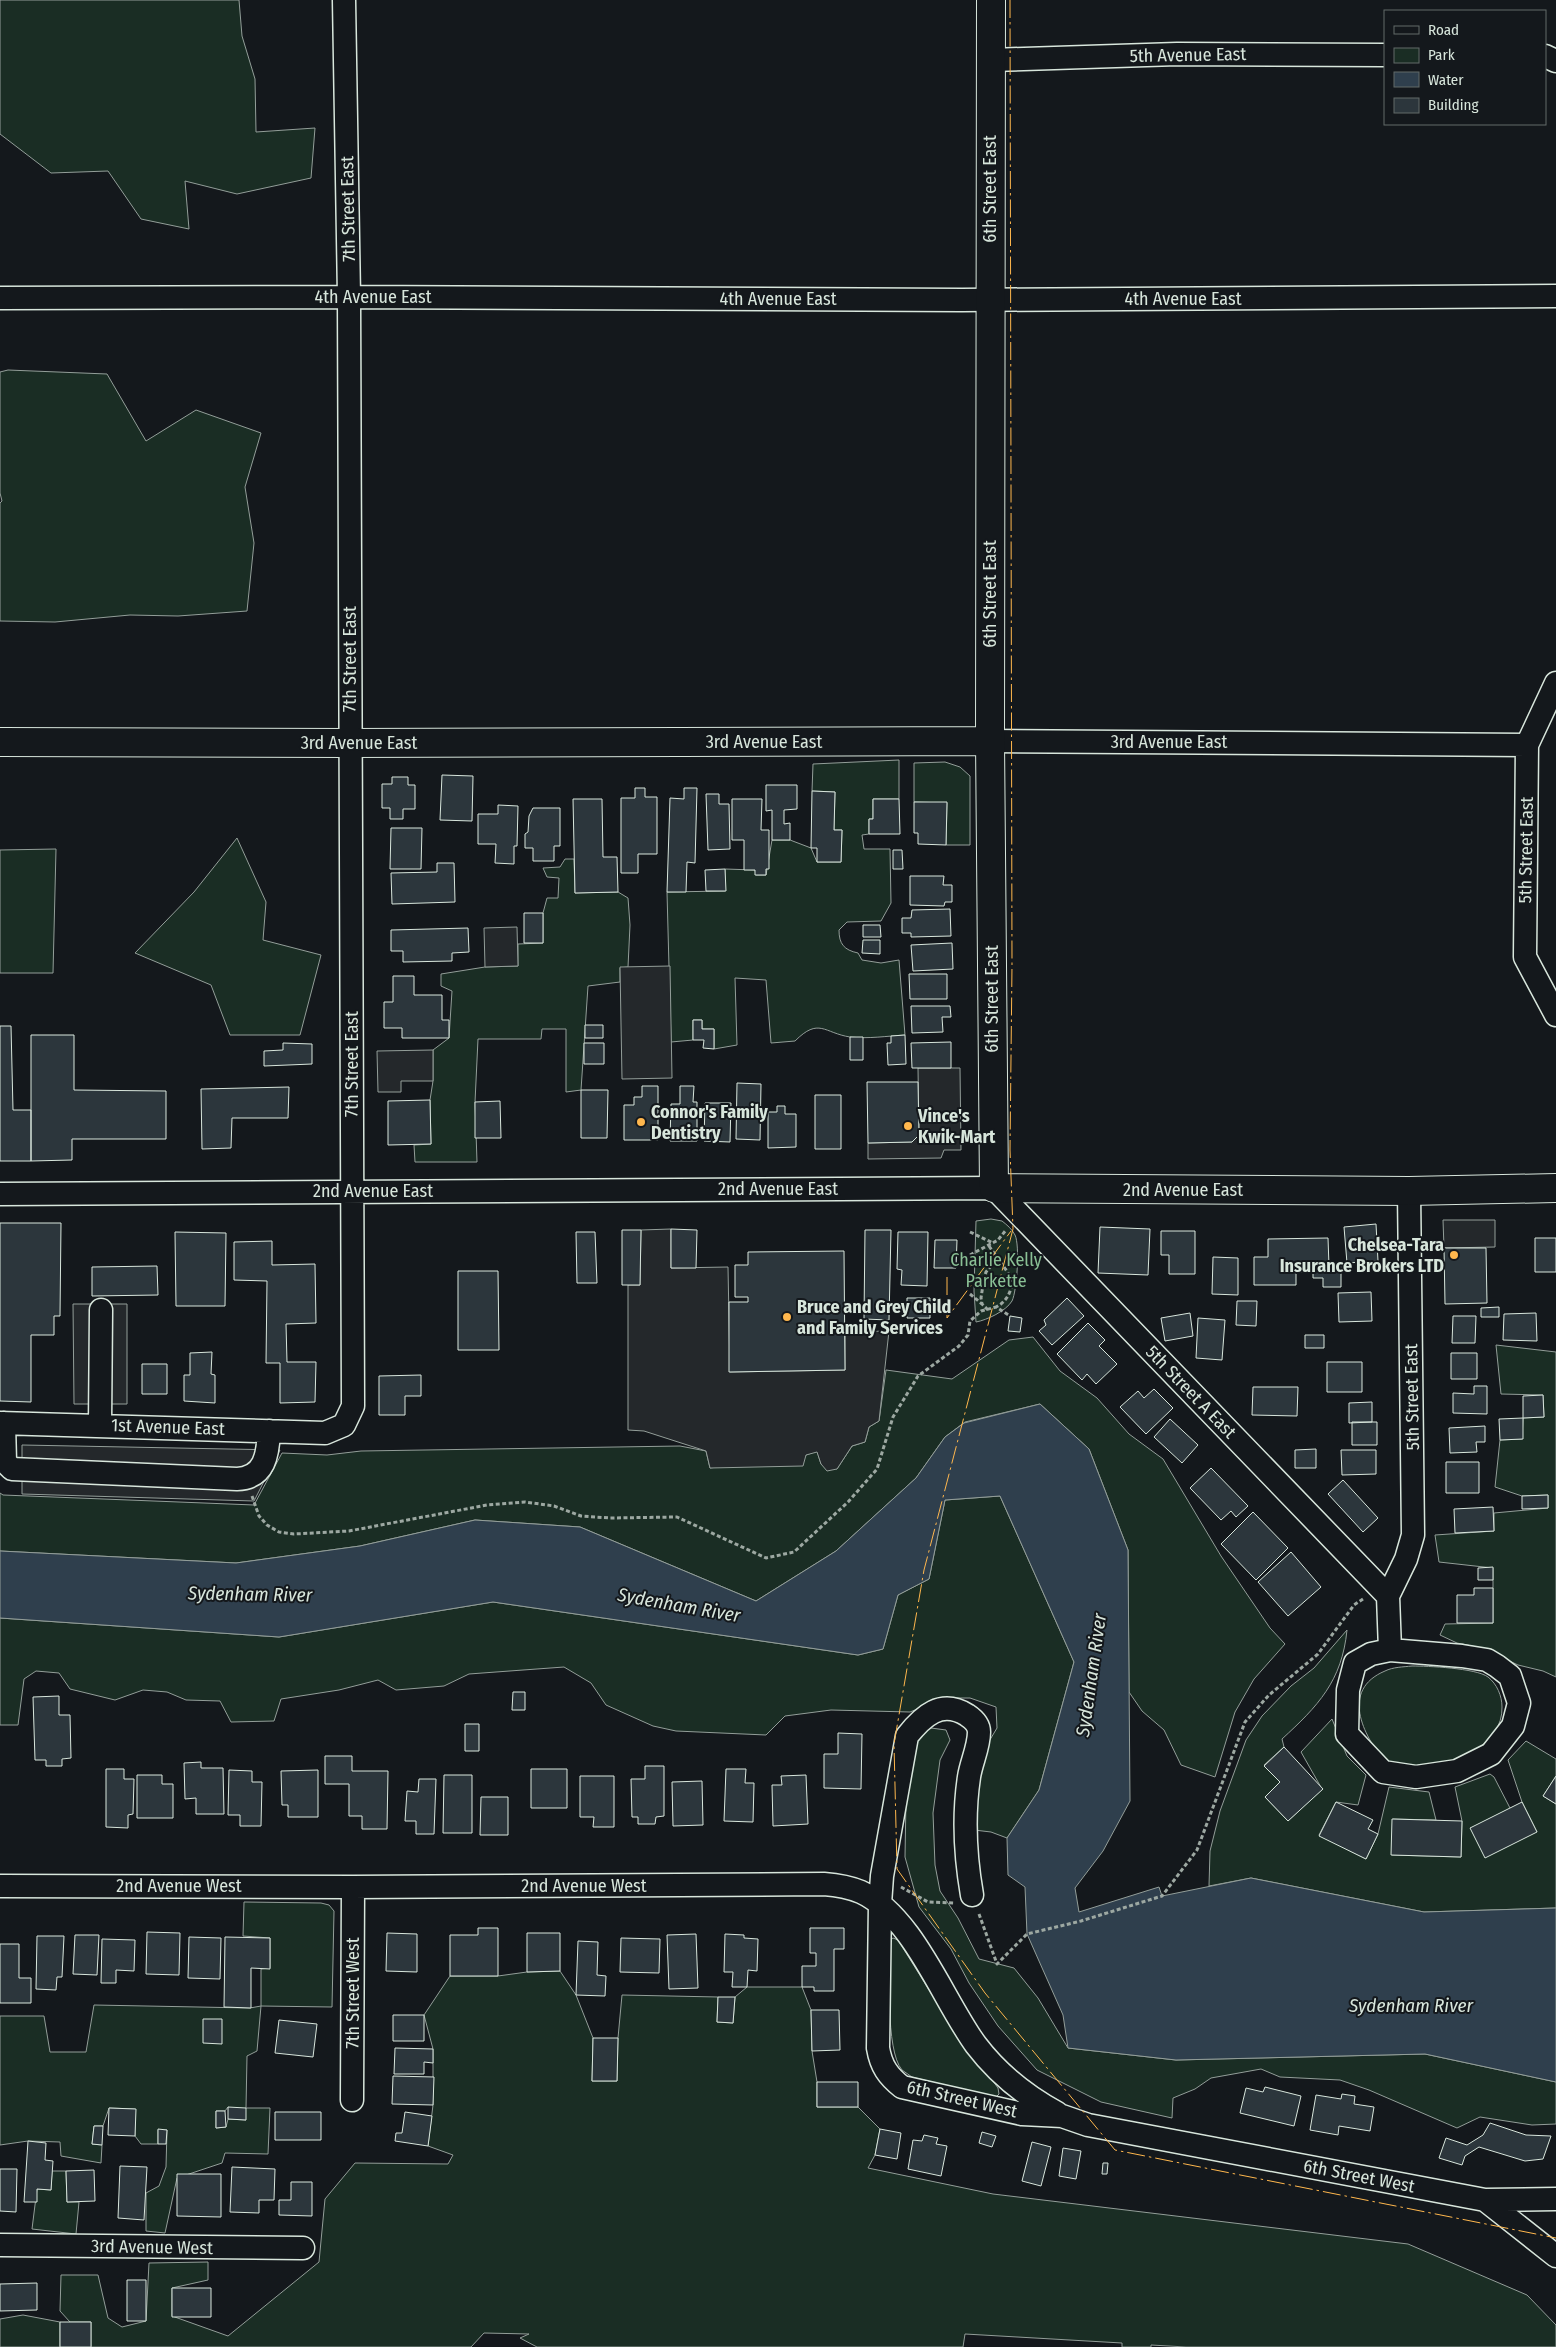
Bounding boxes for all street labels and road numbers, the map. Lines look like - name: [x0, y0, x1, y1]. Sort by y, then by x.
- street label: 5th Avenue East: [1130, 43, 1247, 67]
- street label: 6th Street East: [979, 135, 1001, 243]
- street label: 7th Street East: [336, 156, 360, 262]
- street label: 4th Avenue East: [314, 286, 432, 308]
- street label: 4th Avenue East: [719, 288, 837, 310]
- street label: 4th Avenue East: [1124, 288, 1242, 310]
- street label: 6th Street East: [979, 540, 1001, 648]
- street label: 7th Street East: [339, 606, 361, 712]
- street label: 3rd Avenue East: [706, 731, 822, 753]
- street label: 3rd Avenue East: [1111, 731, 1227, 753]
- street label: 3rd Avenue East: [301, 732, 417, 754]
- street label: 5th Street East: [1514, 796, 1538, 904]
- street label: 6th Street East: [981, 945, 1003, 1053]
- street label: 7th Street East: [341, 1011, 363, 1117]
- street label: 2nd Avenue East: [718, 1178, 838, 1200]
- street label: 2nd Avenue East: [1123, 1179, 1243, 1201]
- street label: 2nd Avenue East: [313, 1180, 433, 1202]
- street label: 5th Street A East: [1141, 1341, 1241, 1443]
- street label: 5th Street East: [1400, 1343, 1424, 1451]
- street label: 1st Avenue East: [111, 1414, 225, 1440]
- street label: 2nd Avenue West: [116, 1875, 242, 1897]
- street label: 2nd Avenue West: [521, 1875, 647, 1897]
- street label: 7th Street West: [342, 1937, 364, 2049]
- street label: 6th Street West: [905, 2076, 1020, 2122]
- street label: 6th Street West: [1302, 2154, 1417, 2198]
- street label: 3rd Avenue West: [91, 2235, 213, 2259]

